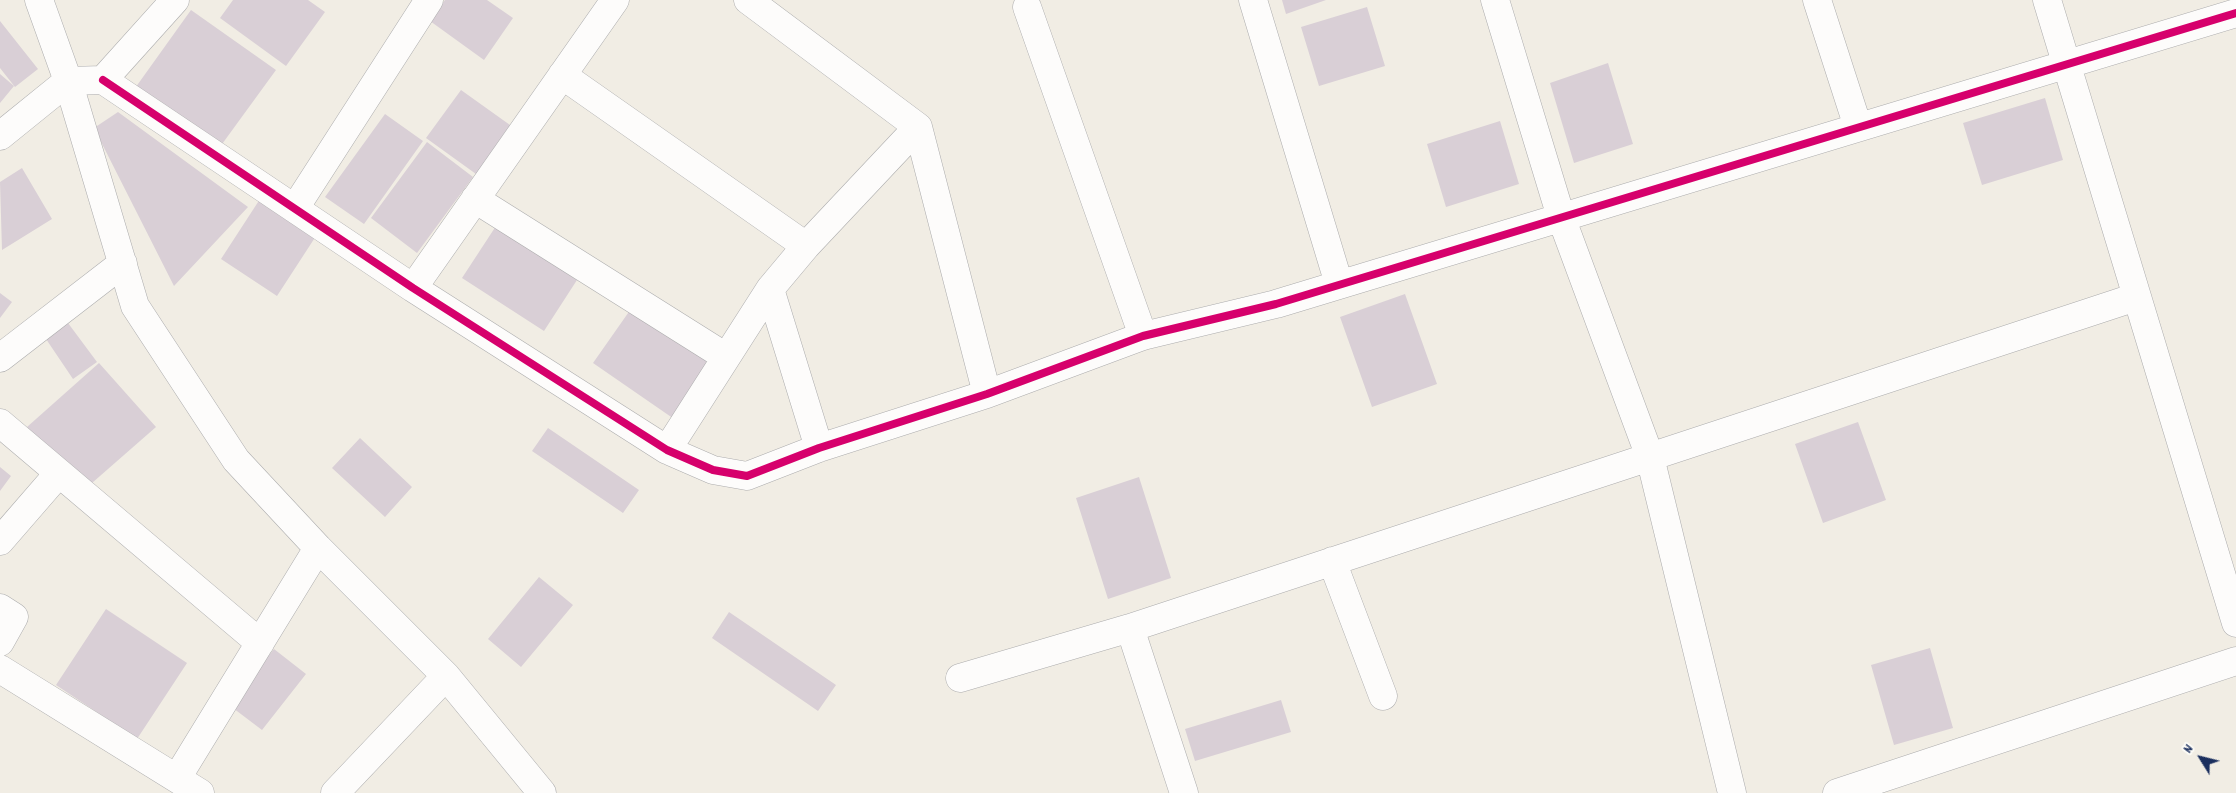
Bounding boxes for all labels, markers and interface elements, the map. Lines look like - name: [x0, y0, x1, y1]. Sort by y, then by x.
- north arrow: [2176, 733, 2226, 783]
- text: N: [2179, 741, 2199, 758]

